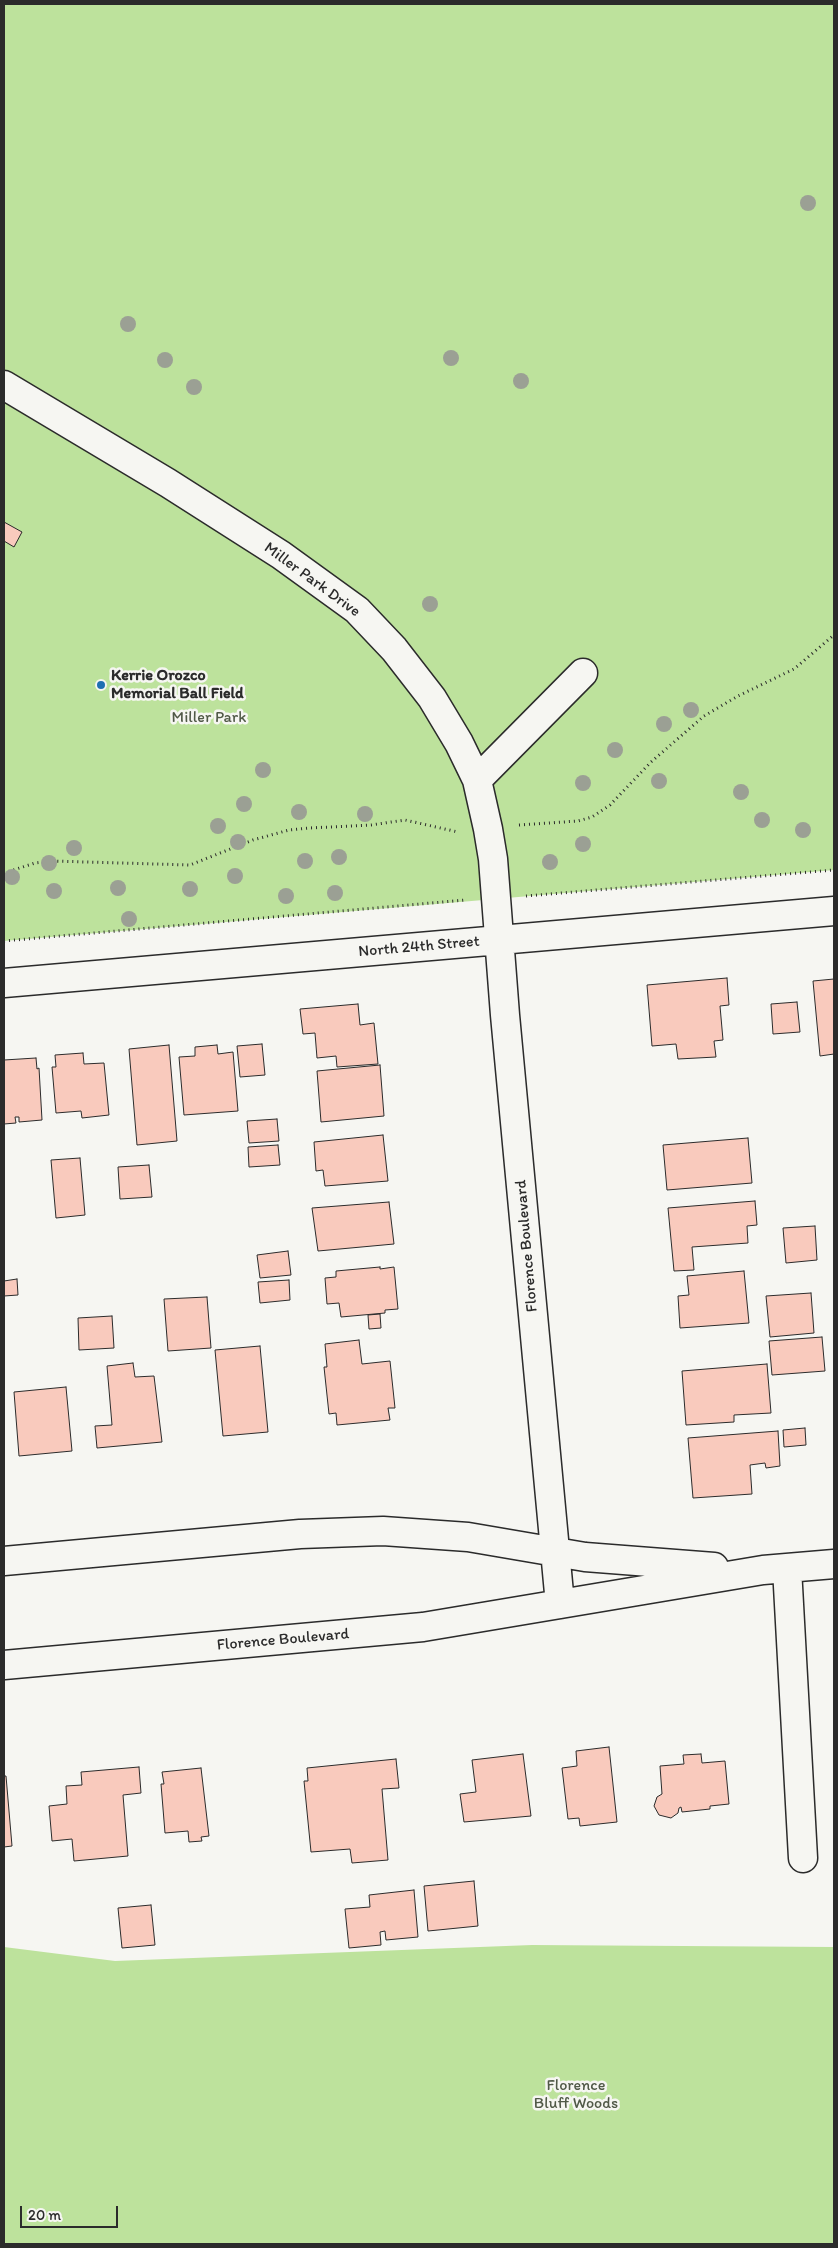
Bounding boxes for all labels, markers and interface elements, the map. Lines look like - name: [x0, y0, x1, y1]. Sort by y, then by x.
- street label: Miller Park Drive: [260, 539, 364, 621]
- place label: Kerrie Orozco Memorial Ball Field: [111, 666, 244, 704]
- marker: Kerrie Orozco Memorial Ball Field: [95, 679, 107, 691]
- park label: Miller Park: [172, 708, 246, 728]
- street label: North 24th Street: [358, 932, 480, 962]
- street label: Florence Boulevard: [512, 1179, 542, 1313]
- street label: Florence Boulevard: [216, 1625, 350, 1655]
- park label: Florence Bluff Woods: [534, 2076, 618, 2114]
- scale bar: [22, 2196, 120, 2228]
- text: 20 m: [28, 2206, 61, 2224]

